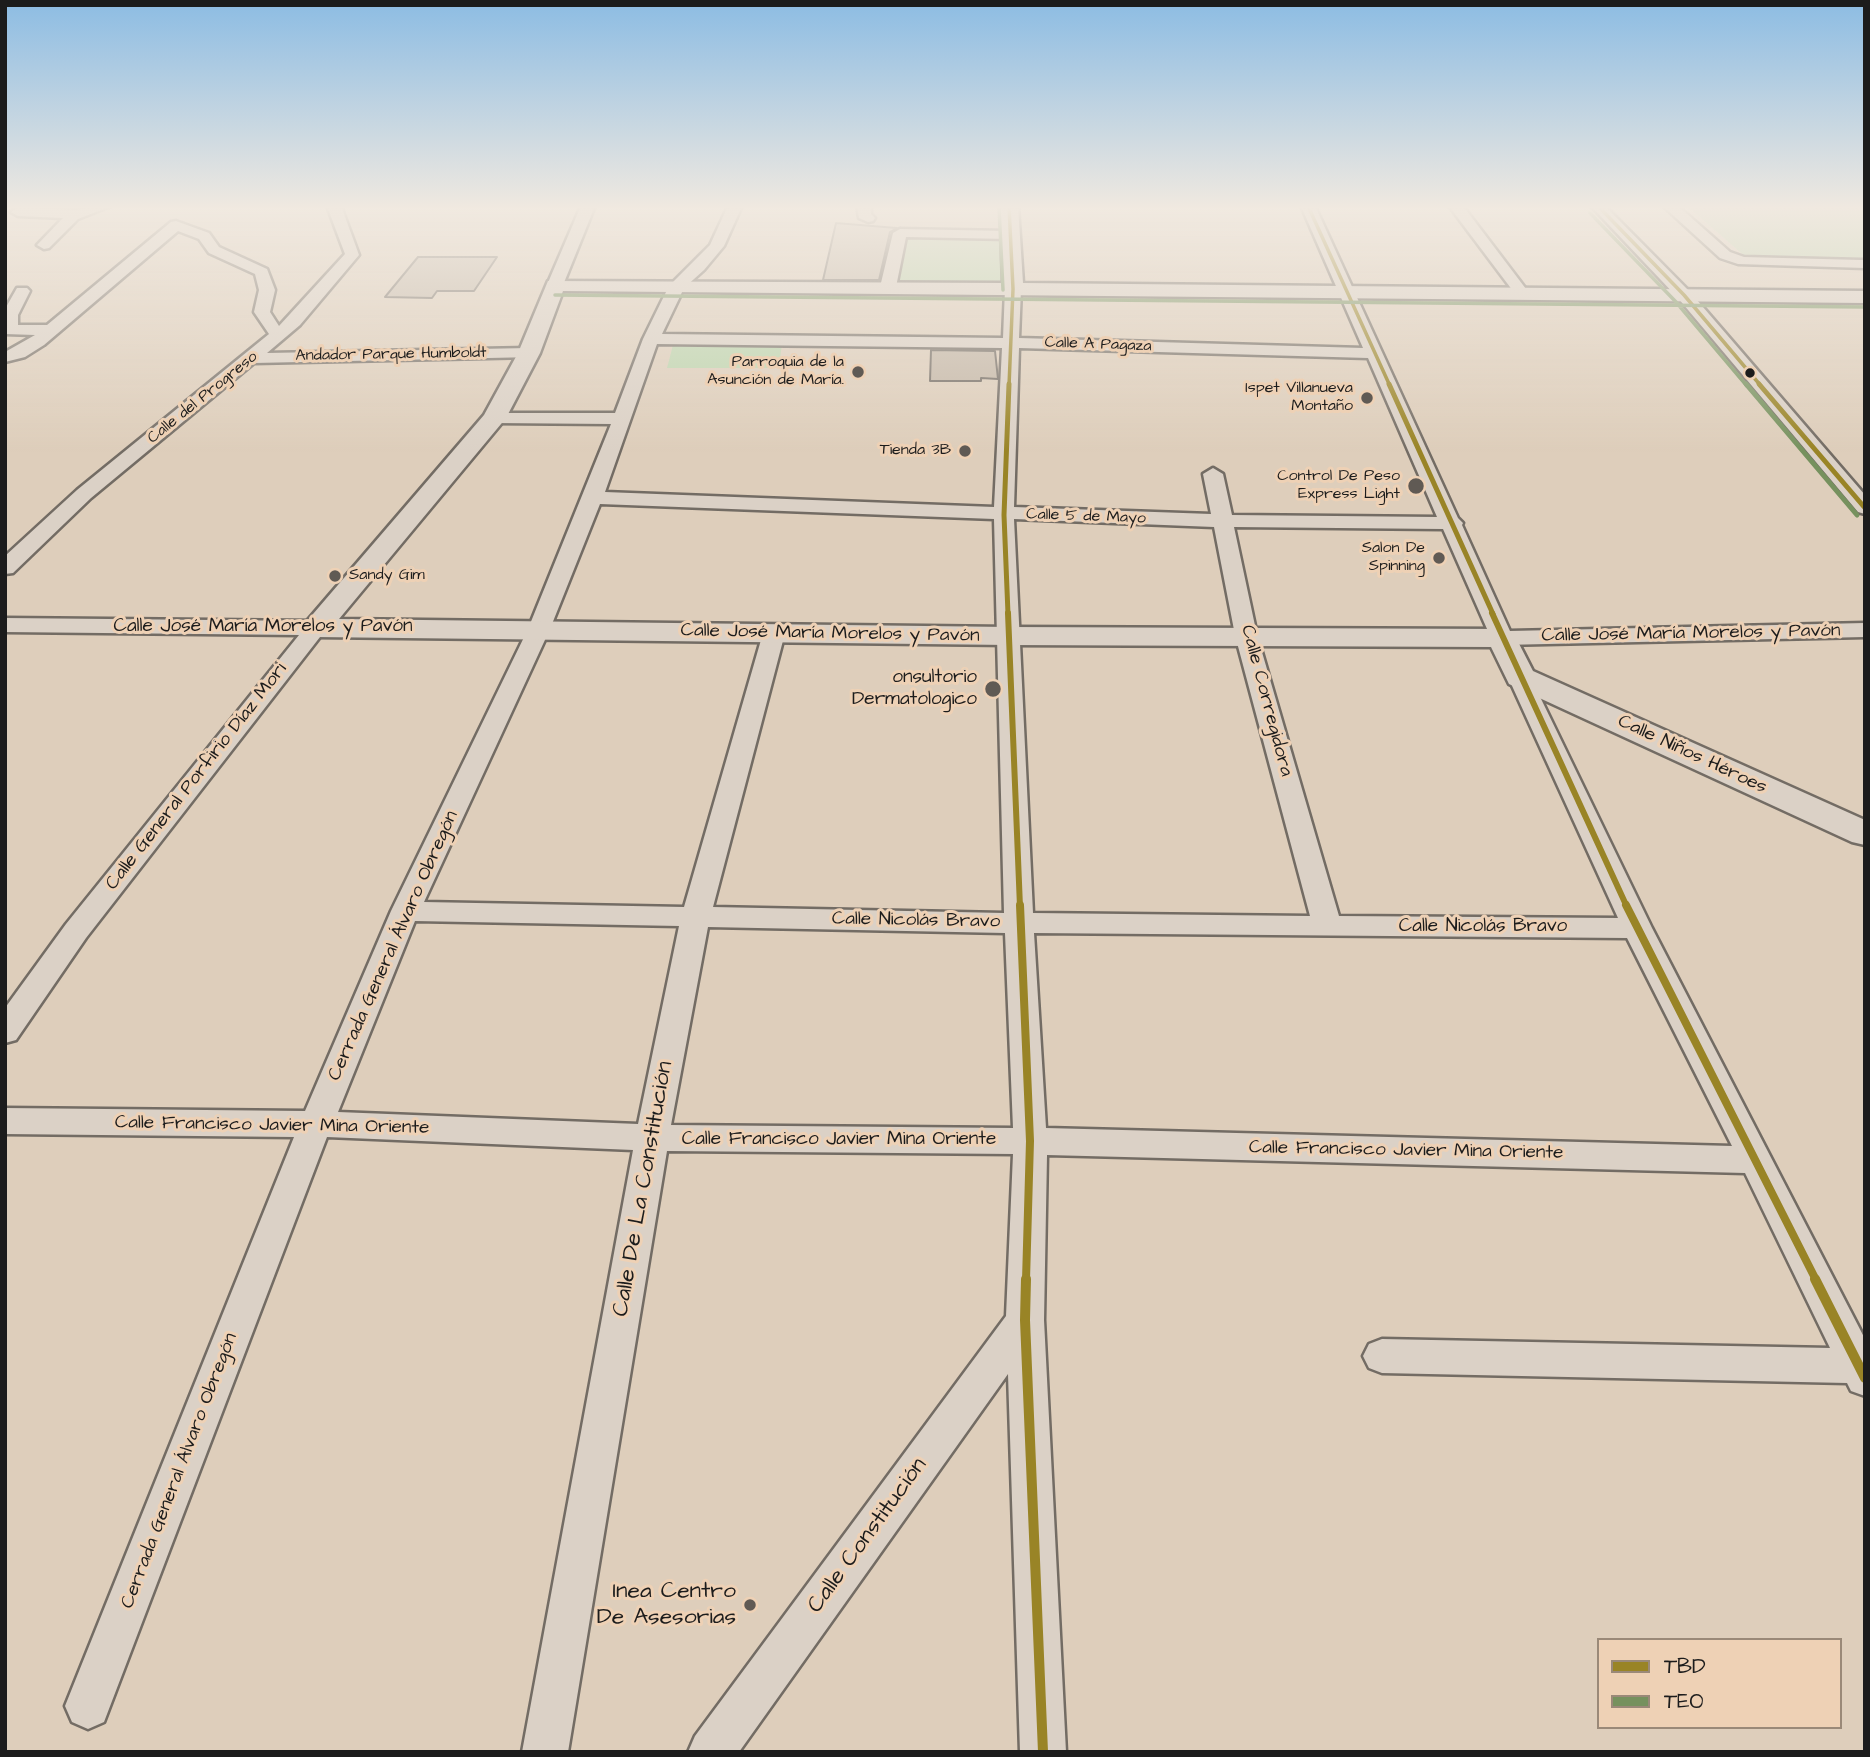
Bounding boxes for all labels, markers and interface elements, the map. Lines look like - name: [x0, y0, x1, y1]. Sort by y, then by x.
- street label: Calle A Pagaza: [1044, 334, 1152, 356]
- street label: Andador Parque Humboldt: [295, 344, 487, 366]
- street label: Calle del Progreso: [144, 348, 262, 448]
- place label: Parroquia de la Asunción de María.: [707, 353, 844, 391]
- marker: Parroquia de la Asunción de María.: [850, 364, 866, 380]
- unlabelled marker: [1743, 366, 1757, 380]
- place label: Ispet Villanueva Montaño: [1245, 379, 1353, 417]
- marker: Ispet Villanueva Montaño: [1359, 390, 1375, 406]
- place label: Tienda 3B: [880, 441, 951, 461]
- marker: Tienda 3B: [957, 443, 973, 459]
- place label: Control De Peso Express Light: [1277, 467, 1400, 505]
- marker: Control De Peso Express Light: [1406, 476, 1426, 496]
- street label: Calle 5 de Mayo: [1026, 505, 1146, 529]
- place label: Salon De Spinning: [1362, 539, 1425, 577]
- marker: Salon De Spinning: [1431, 550, 1447, 566]
- place label: Sandy Gim: [349, 566, 425, 586]
- marker: Sandy Gim: [327, 568, 343, 584]
- street label: Calle José María Morelos y Pavón: [113, 616, 413, 638]
- street label: Calle José María Morelos y Pavón: [680, 620, 980, 648]
- street label: Calle José María Morelos y Pavón: [1541, 620, 1841, 648]
- street label: Calle Corregidora: [1235, 623, 1297, 779]
- street label: Calle General Porfirio Díaz Mori: [101, 659, 293, 895]
- place label: onsultorio Dermatologico: [852, 667, 977, 711]
- marker: onsultorio Dermatologico: [983, 679, 1003, 699]
- street label: Calle Niños Héroes: [1614, 710, 1770, 800]
- street label: Cerrada General Álvaro Obregón: [324, 808, 464, 1084]
- street label: Calle Nicolás Bravo: [832, 908, 1000, 934]
- street label: Calle Nicolás Bravo: [1399, 916, 1567, 938]
- street label: Calle De La Constitución: [608, 1059, 680, 1319]
- street label: Calle Francisco Javier Mina Oriente: [115, 1112, 429, 1140]
- street label: Calle Francisco Javier Mina Oriente: [682, 1129, 996, 1151]
- street label: Calle Francisco Javier Mina Oriente: [1249, 1137, 1563, 1165]
- street label: Cerrada General Álvaro Obregón: [117, 1330, 243, 1612]
- street label: Calle Constitución: [802, 1453, 934, 1619]
- place label: Inea Centro De Asesorias: [597, 1578, 736, 1632]
- marker: Inea Centro De Asesorias: [742, 1597, 758, 1613]
- legend: [1597, 1638, 1842, 1729]
- text: TBD: [1664, 1652, 1706, 1681]
- text: TEO: [1664, 1687, 1704, 1716]

